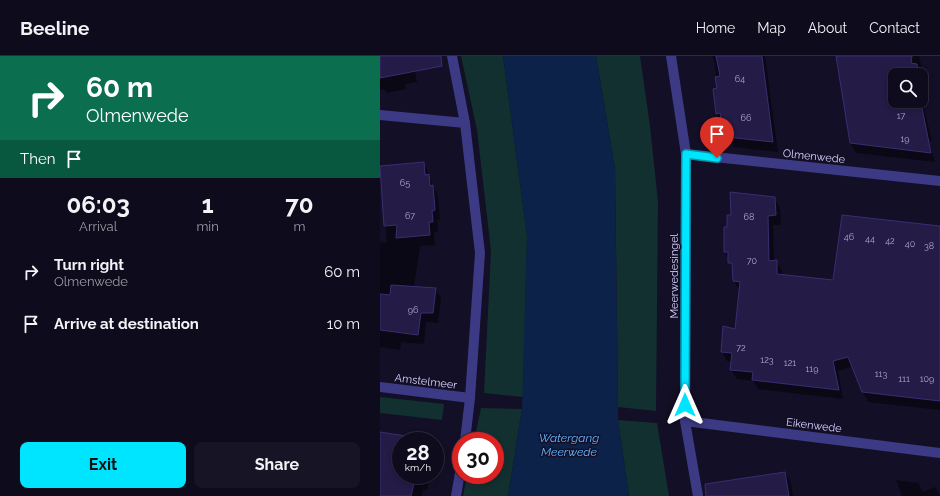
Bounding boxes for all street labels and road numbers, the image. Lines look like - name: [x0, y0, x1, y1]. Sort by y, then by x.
- street label: Olmenwede: [782, 147, 846, 166]
- street label: Meerwedesingel: [668, 233, 681, 319]
- street label: Amstelmeer: [394, 371, 458, 392]
- street label: Eikenwede: [785, 416, 843, 435]

